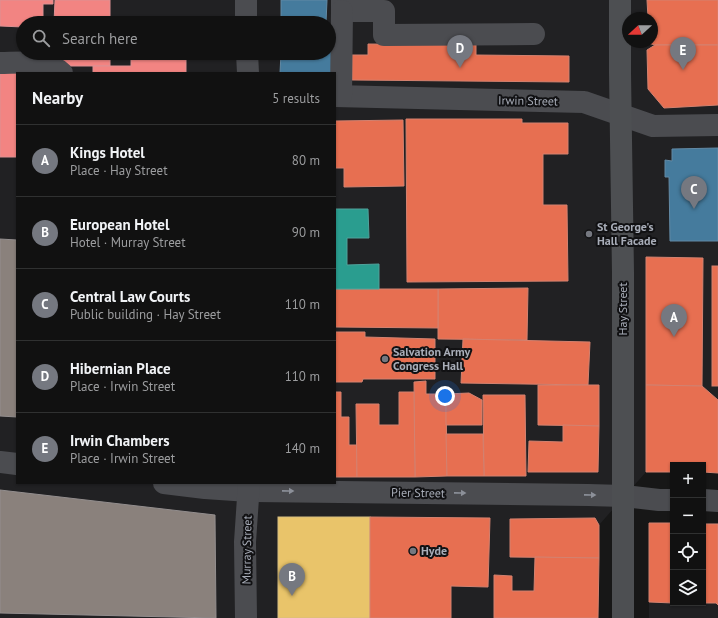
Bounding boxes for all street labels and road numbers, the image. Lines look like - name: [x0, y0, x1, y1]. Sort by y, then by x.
- street label: Irwin Street: [498, 92, 558, 109]
- street label: Hay Street: [615, 282, 630, 336]
- street label: Pier Street: [391, 485, 445, 500]
- street label: Murray Street: [238, 515, 255, 585]

